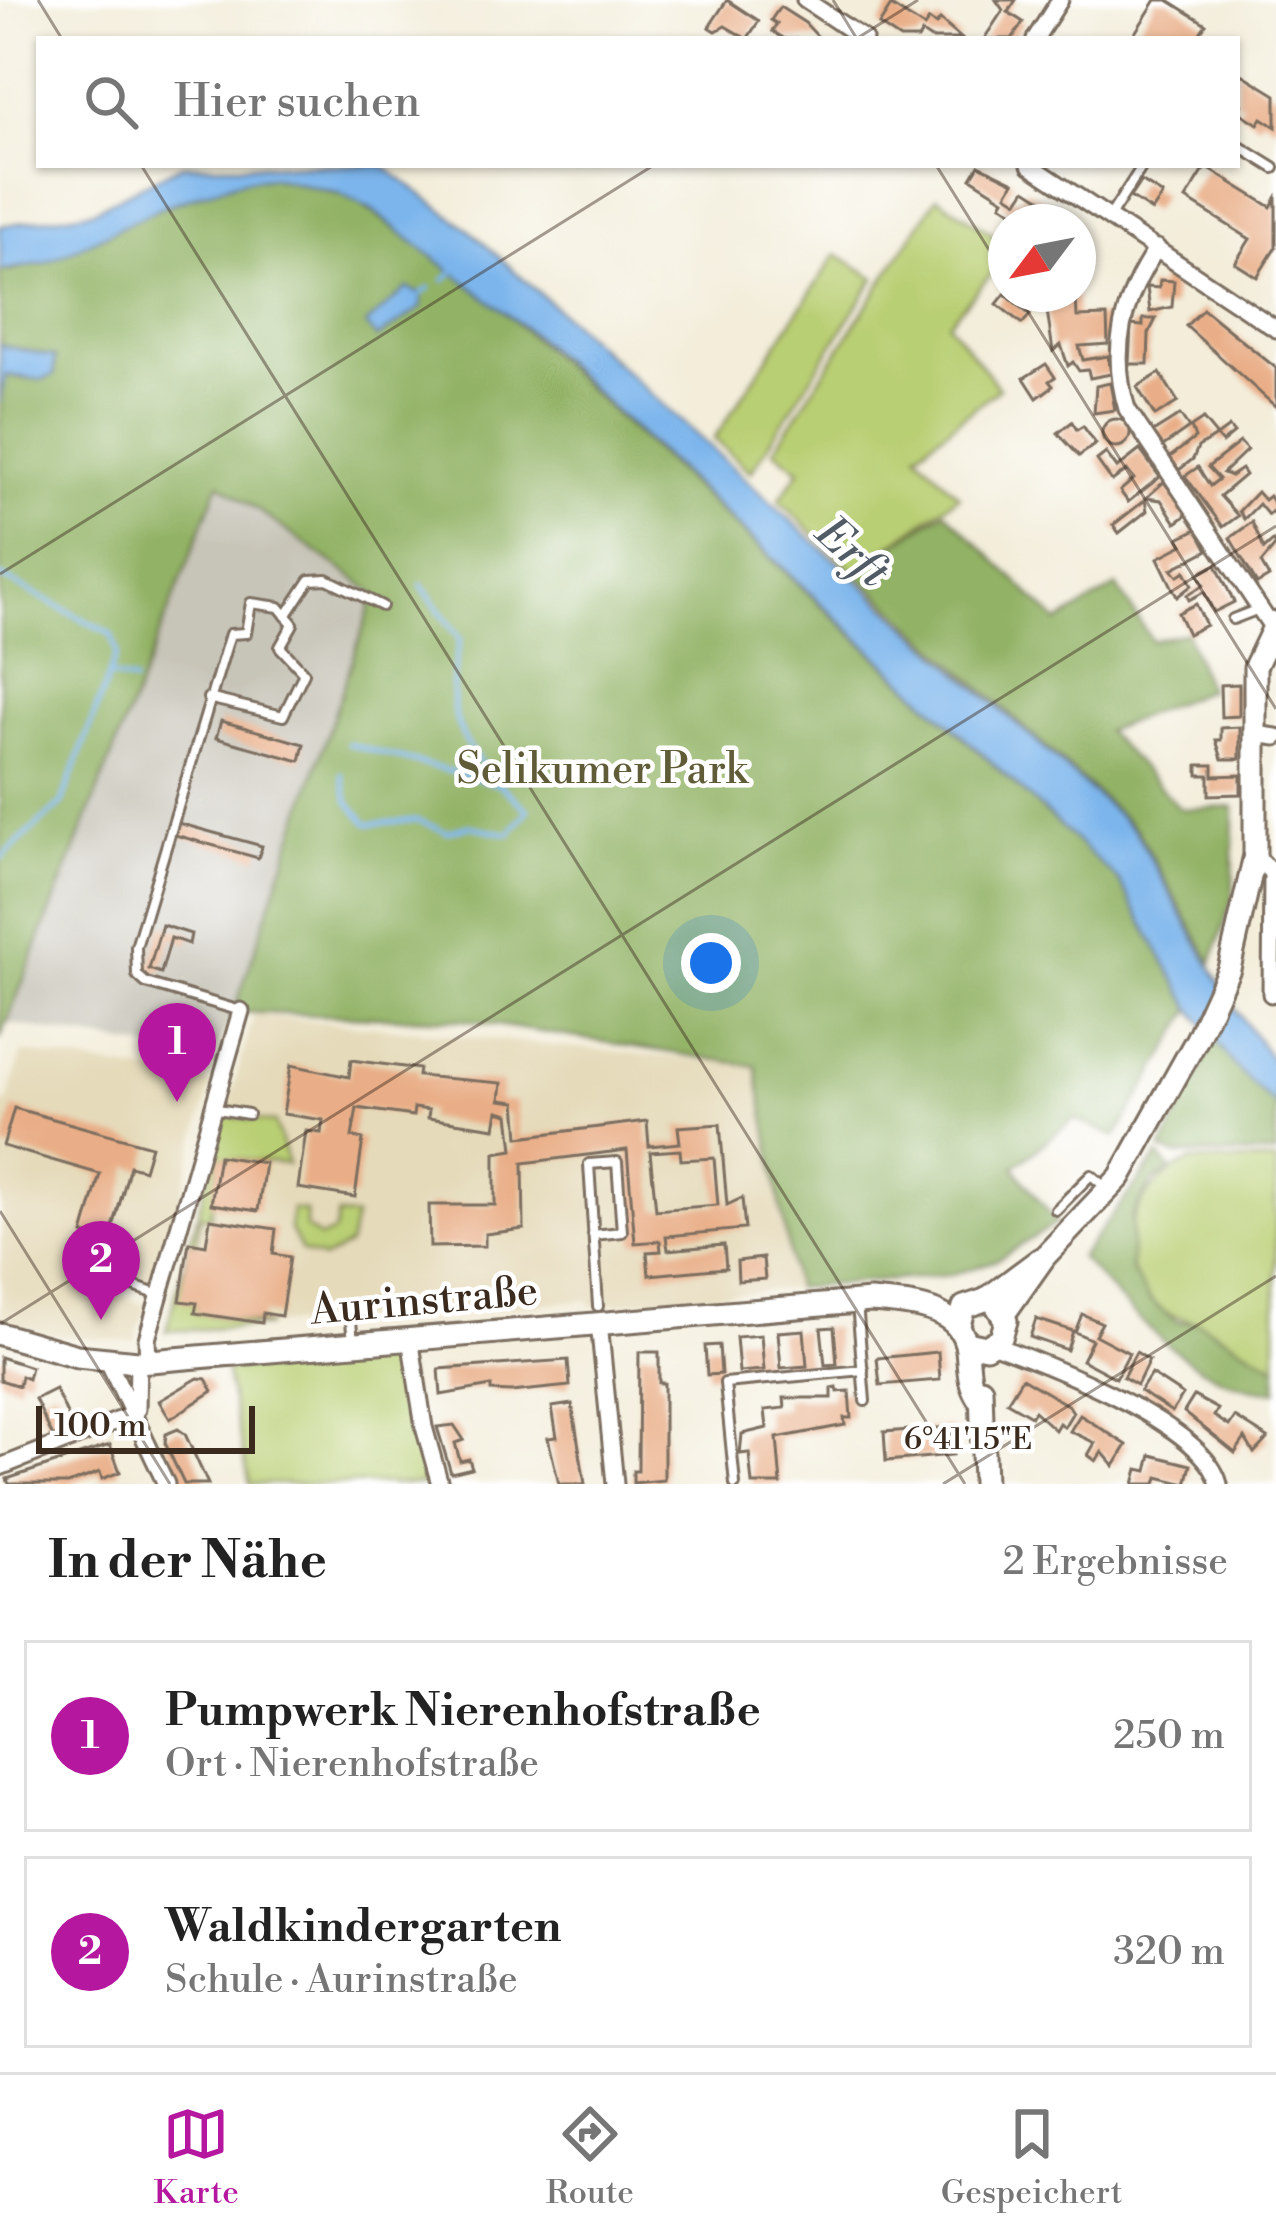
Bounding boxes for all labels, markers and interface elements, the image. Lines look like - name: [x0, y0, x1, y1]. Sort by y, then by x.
- search box: [36, 36, 1240, 168]
- icon: search: [78, 69, 144, 135]
- text: Hier suchen: [174, 74, 420, 131]
- north arrow: [988, 204, 1096, 312]
- water label: Erft: [802, 504, 902, 601]
- park label: Selikumer Park: [457, 744, 750, 797]
- your location: [681, 933, 741, 993]
- pin: 1: [138, 1003, 216, 1102]
- pin: 2: [62, 1221, 140, 1320]
- street label: Aurinstraße: [307, 1265, 540, 1338]
- scale bar: [36, 1400, 255, 1453]
- text: 100 m: [54, 1406, 147, 1447]
- text: 6°41'15"E: [904, 1421, 1032, 1459]
- text: In der Nähe: [48, 1530, 327, 1594]
- text: 2 Ergebnisse: [1003, 1538, 1228, 1587]
- text: Pumpwerk Nierenhofstraße: [165, 1683, 761, 1740]
- text: 1: [81, 1712, 99, 1761]
- text: 250 m: [1113, 1712, 1225, 1761]
- text: Ort · Nierenhofstraße: [165, 1740, 539, 1789]
- text: Waldkindergarten: [165, 1899, 561, 1956]
- text: 2: [78, 1928, 102, 1977]
- text: 320 m: [1113, 1928, 1225, 1977]
- text: Schule · Aurinstraße: [165, 1956, 518, 2005]
- tab: Karte: [154, 2101, 239, 2214]
- tab: Route: [546, 2101, 634, 2214]
- tab: Gespeichert: [941, 2101, 1123, 2214]

